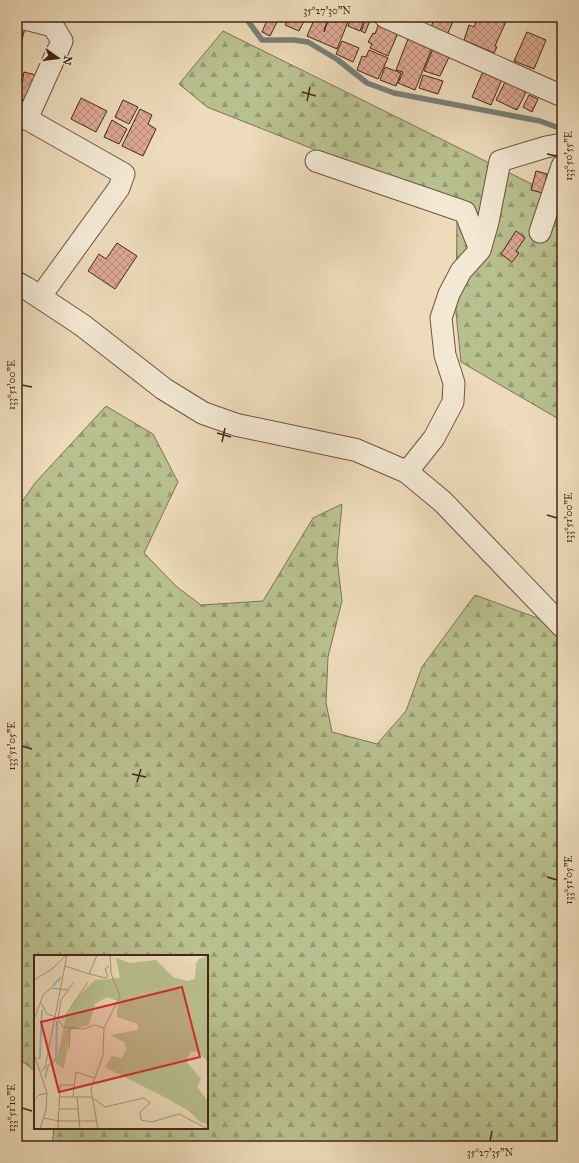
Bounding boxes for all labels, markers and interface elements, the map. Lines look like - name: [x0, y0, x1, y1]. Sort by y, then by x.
- text: 35°27'30"N: [303, 5, 351, 17]
- north arrow: [38, 38, 78, 78]
- text: N: [60, 54, 75, 67]
- text: 133°50'55"E: [563, 131, 575, 181]
- text: 133°51'00"E: [6, 360, 18, 410]
- text: 133°51'00"E: [563, 493, 575, 543]
- text: 133°51'05"E: [6, 722, 18, 770]
- text: 133°51'05"E: [563, 856, 575, 904]
- inset map: [34, 955, 208, 1129]
- text: 133°51'10"E: [6, 1084, 18, 1132]
- text: 35°27'35"N: [467, 1147, 514, 1159]

